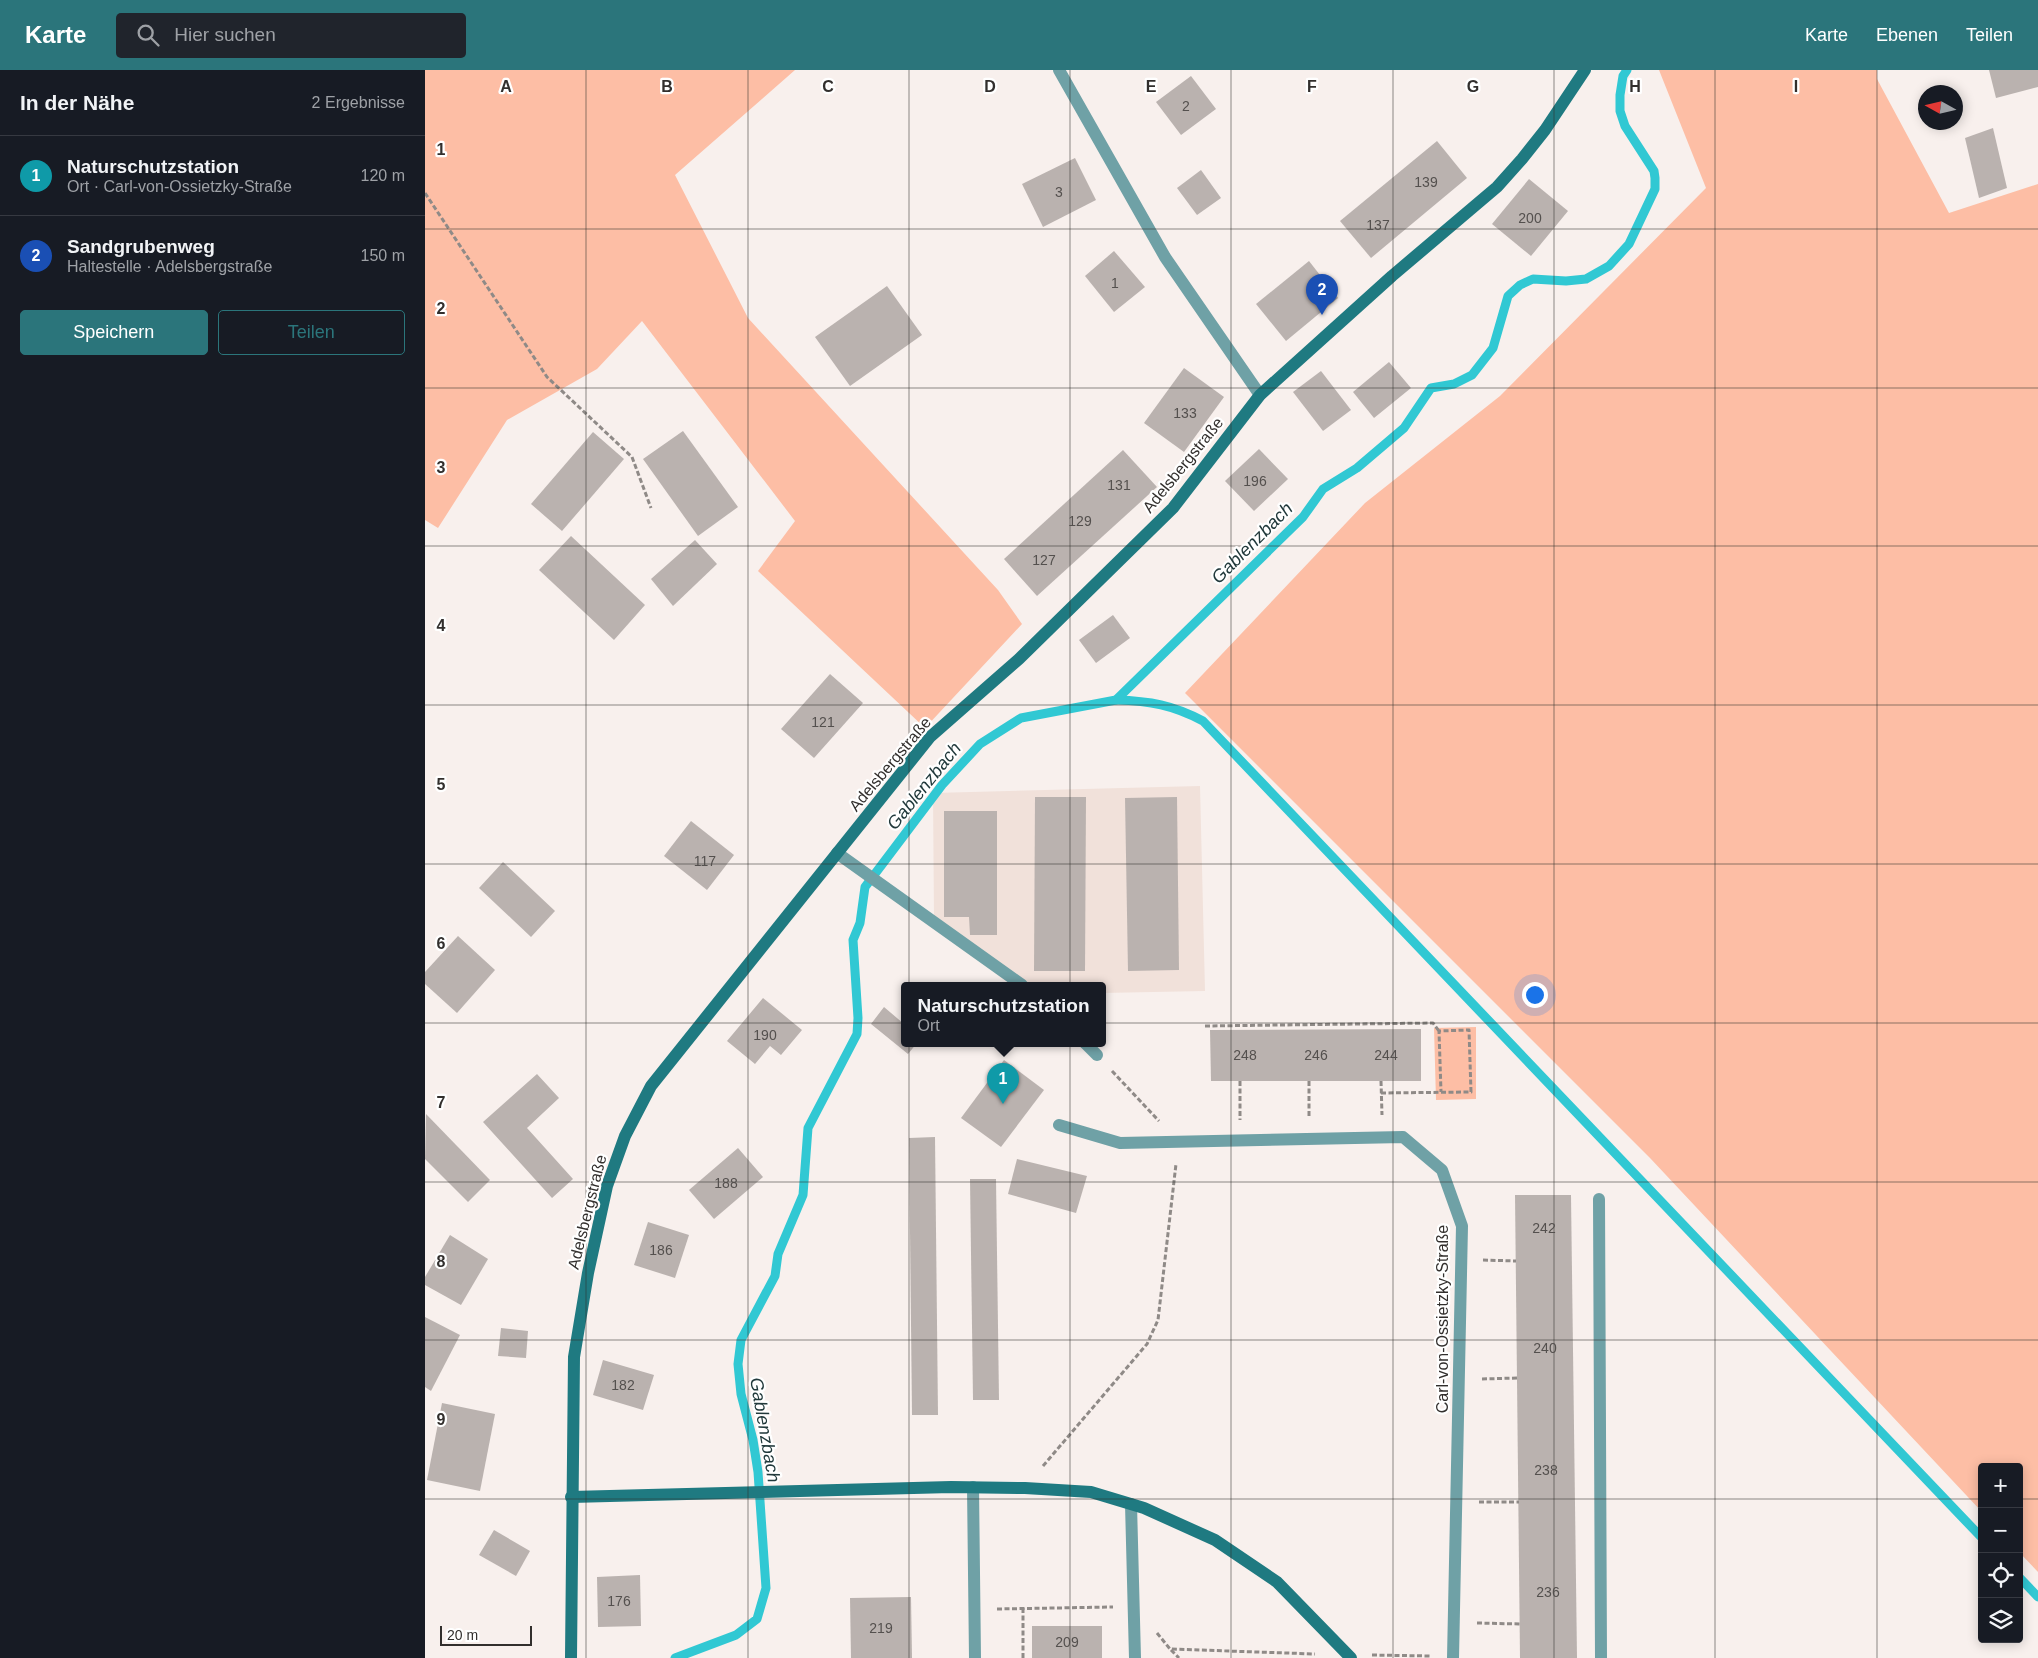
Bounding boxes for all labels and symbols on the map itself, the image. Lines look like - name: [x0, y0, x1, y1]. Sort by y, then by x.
- text: A: [500, 78, 512, 95]
- text: B: [661, 78, 673, 95]
- text: C: [822, 78, 834, 95]
- text: D: [984, 78, 996, 95]
- text: E: [1146, 78, 1157, 95]
- text: F: [1307, 78, 1317, 95]
- text: G: [1467, 78, 1479, 95]
- text: H: [1629, 78, 1641, 95]
- text: I: [1794, 78, 1798, 95]
- north arrow: [1918, 85, 1963, 130]
- house number: 2: [1182, 98, 1190, 114]
- text: 1: [437, 141, 446, 158]
- house number: 139: [1414, 174, 1438, 190]
- house number: 3: [1055, 184, 1063, 200]
- house number: 200: [1518, 210, 1542, 226]
- house number: 137: [1366, 217, 1390, 233]
- pin: 2: [1306, 274, 1338, 315]
- house number: 1: [1111, 275, 1119, 291]
- text: 2: [437, 300, 446, 317]
- house number: 133: [1173, 405, 1197, 421]
- street label: Adelsbergstraße: [1139, 414, 1227, 516]
- text: 3: [437, 459, 446, 476]
- house number: 196: [1243, 473, 1267, 489]
- house number: 131: [1107, 477, 1131, 493]
- water label: Gablenzbach: [1207, 498, 1297, 588]
- house number: 129: [1068, 513, 1092, 529]
- house number: 127: [1032, 552, 1056, 568]
- text: 4: [437, 617, 446, 634]
- street label: Adelsbergstraße: [846, 713, 934, 814]
- house number: 121: [811, 714, 835, 730]
- water label: Gablenzbach: [883, 738, 965, 834]
- text: 5: [437, 776, 446, 793]
- house number: 117: [694, 853, 716, 869]
- text: 6: [437, 935, 446, 952]
- your location: [1522, 982, 1548, 1008]
- house number: 190: [753, 1027, 777, 1043]
- house number: 248: [1233, 1047, 1257, 1063]
- house number: 246: [1304, 1047, 1328, 1063]
- house number: 244: [1374, 1047, 1398, 1063]
- pin: 1: [987, 1063, 1019, 1104]
- text: 7: [437, 1094, 446, 1111]
- street label: Adelsbergstraße: [565, 1153, 609, 1271]
- house number: 188: [714, 1175, 738, 1191]
- house number: 242: [1532, 1220, 1556, 1236]
- street label: Carl-von-Ossietzky-Straße: [1434, 1225, 1451, 1413]
- house number: 186: [649, 1242, 673, 1258]
- text: 8: [437, 1253, 446, 1270]
- house number: 240: [1533, 1340, 1557, 1356]
- water label: Gablenzbach: [746, 1376, 784, 1484]
- house number: 182: [611, 1377, 635, 1393]
- text: 9: [437, 1411, 446, 1428]
- house number: 238: [1534, 1462, 1558, 1478]
- house number: 236: [1536, 1584, 1560, 1600]
- house number: 176: [607, 1593, 631, 1609]
- house number: 219: [869, 1620, 893, 1636]
- scale bar: [440, 1623, 533, 1646]
- house number: 209: [1055, 1634, 1079, 1650]

